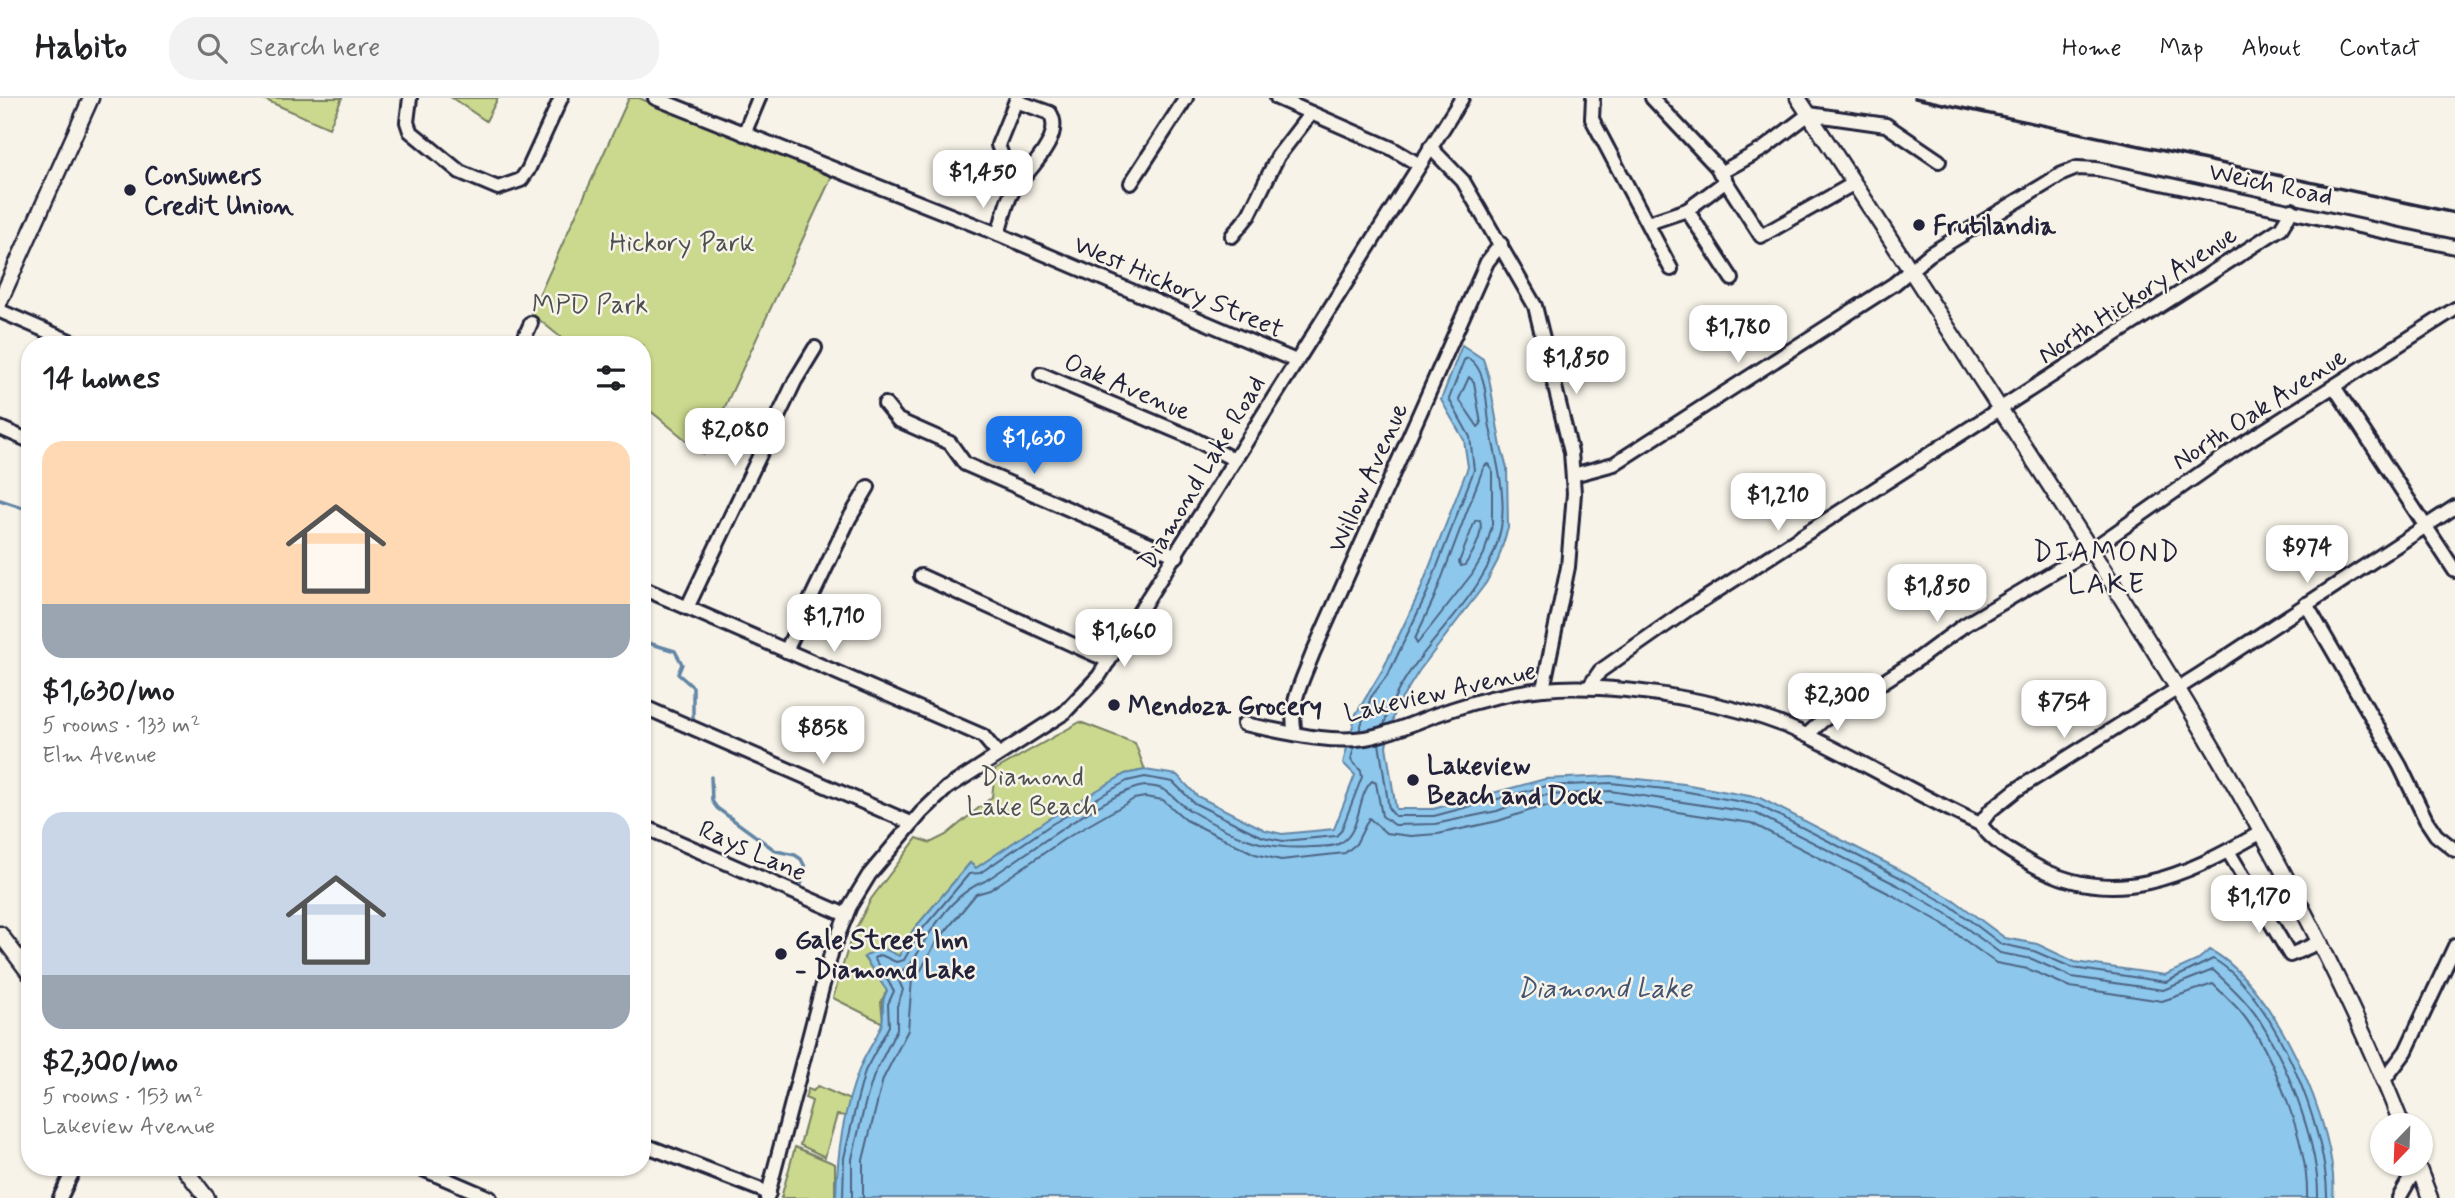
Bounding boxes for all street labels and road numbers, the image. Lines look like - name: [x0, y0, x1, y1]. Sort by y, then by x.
- street label: Weich Road: [2205, 155, 2336, 215]
- street label: North Hickory Avenue: [2032, 218, 2244, 373]
- street label: West Hickory Street: [1068, 228, 1288, 347]
- street label: North Oak Avenue: [2166, 340, 2354, 479]
- street label: Oak Avenue: [1059, 346, 1196, 430]
- street label: Diamond Lake Road: [1131, 370, 1274, 576]
- street label: Willow Avenue: [1321, 398, 1417, 558]
- street label: Lakeview Avenue: [1341, 654, 1540, 732]
- street label: Rays Lane: [693, 813, 812, 891]

